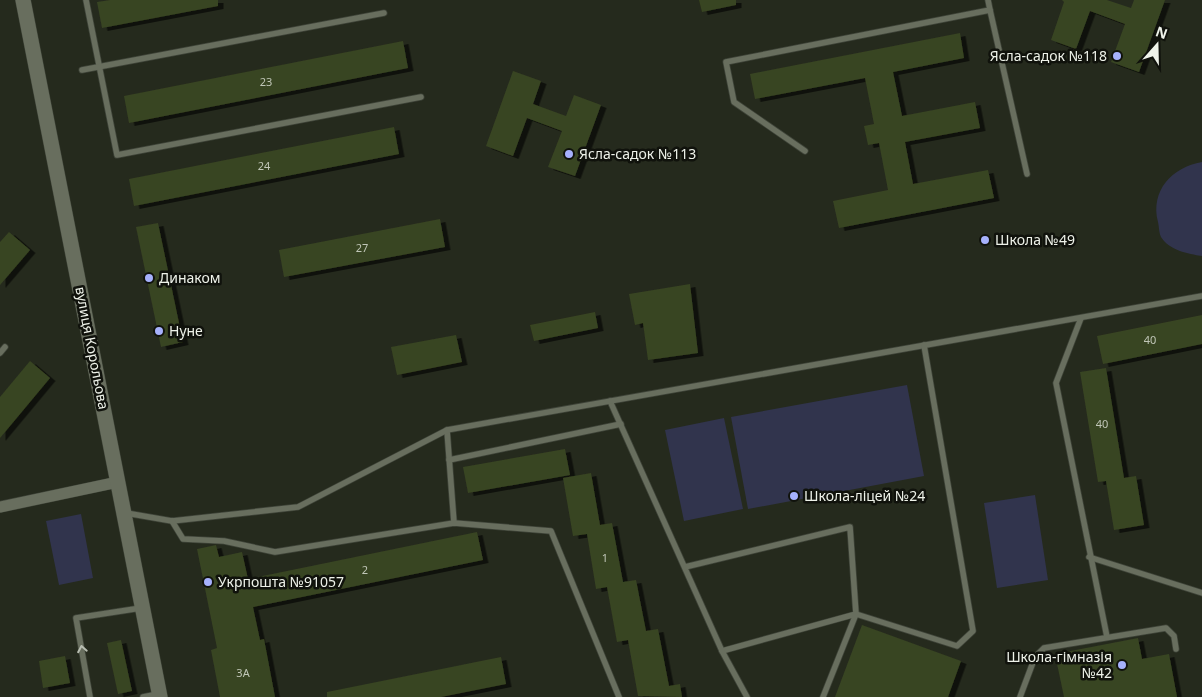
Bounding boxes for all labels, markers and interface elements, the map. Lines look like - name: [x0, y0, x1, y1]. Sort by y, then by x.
- north arrow: [1132, 20, 1182, 70]
- text: N: [1153, 21, 1170, 43]
- place label: Ясла-садок №118: [990, 46, 1107, 65]
- marker: Ясла-садок №118: [1111, 50, 1123, 62]
- house number: 23: [260, 74, 272, 89]
- place label: Ясла-садок №113: [579, 144, 696, 163]
- marker: Ясла-садок №113: [563, 148, 575, 160]
- house number: 24: [258, 158, 271, 173]
- place label: Школа №49: [995, 230, 1075, 249]
- marker: Школа №49: [979, 234, 991, 246]
- house number: 27: [356, 240, 368, 255]
- place label: Динаком: [159, 268, 221, 287]
- marker: Динаком: [143, 272, 155, 284]
- street label: вулиця Корольова: [71, 285, 114, 411]
- place label: Нуне: [169, 321, 203, 340]
- marker: Нуне: [153, 325, 165, 337]
- house number: 40: [1144, 332, 1156, 347]
- house number: 40: [1096, 416, 1108, 431]
- place label: Школа-ліцей №24: [804, 486, 925, 505]
- marker: Школа-ліцей №24: [788, 490, 800, 502]
- house number: 1: [602, 550, 608, 565]
- house number: 2: [362, 562, 368, 577]
- place label: Укрпошта №91057: [218, 572, 344, 591]
- marker: Укрпошта №91057: [202, 576, 214, 588]
- one-way arrow: [77, 645, 87, 653]
- place label: Школа-гімназія №42: [1006, 647, 1112, 682]
- marker: Школа-гімназія №42: [1116, 659, 1128, 671]
- house number: 3А: [236, 665, 251, 680]

